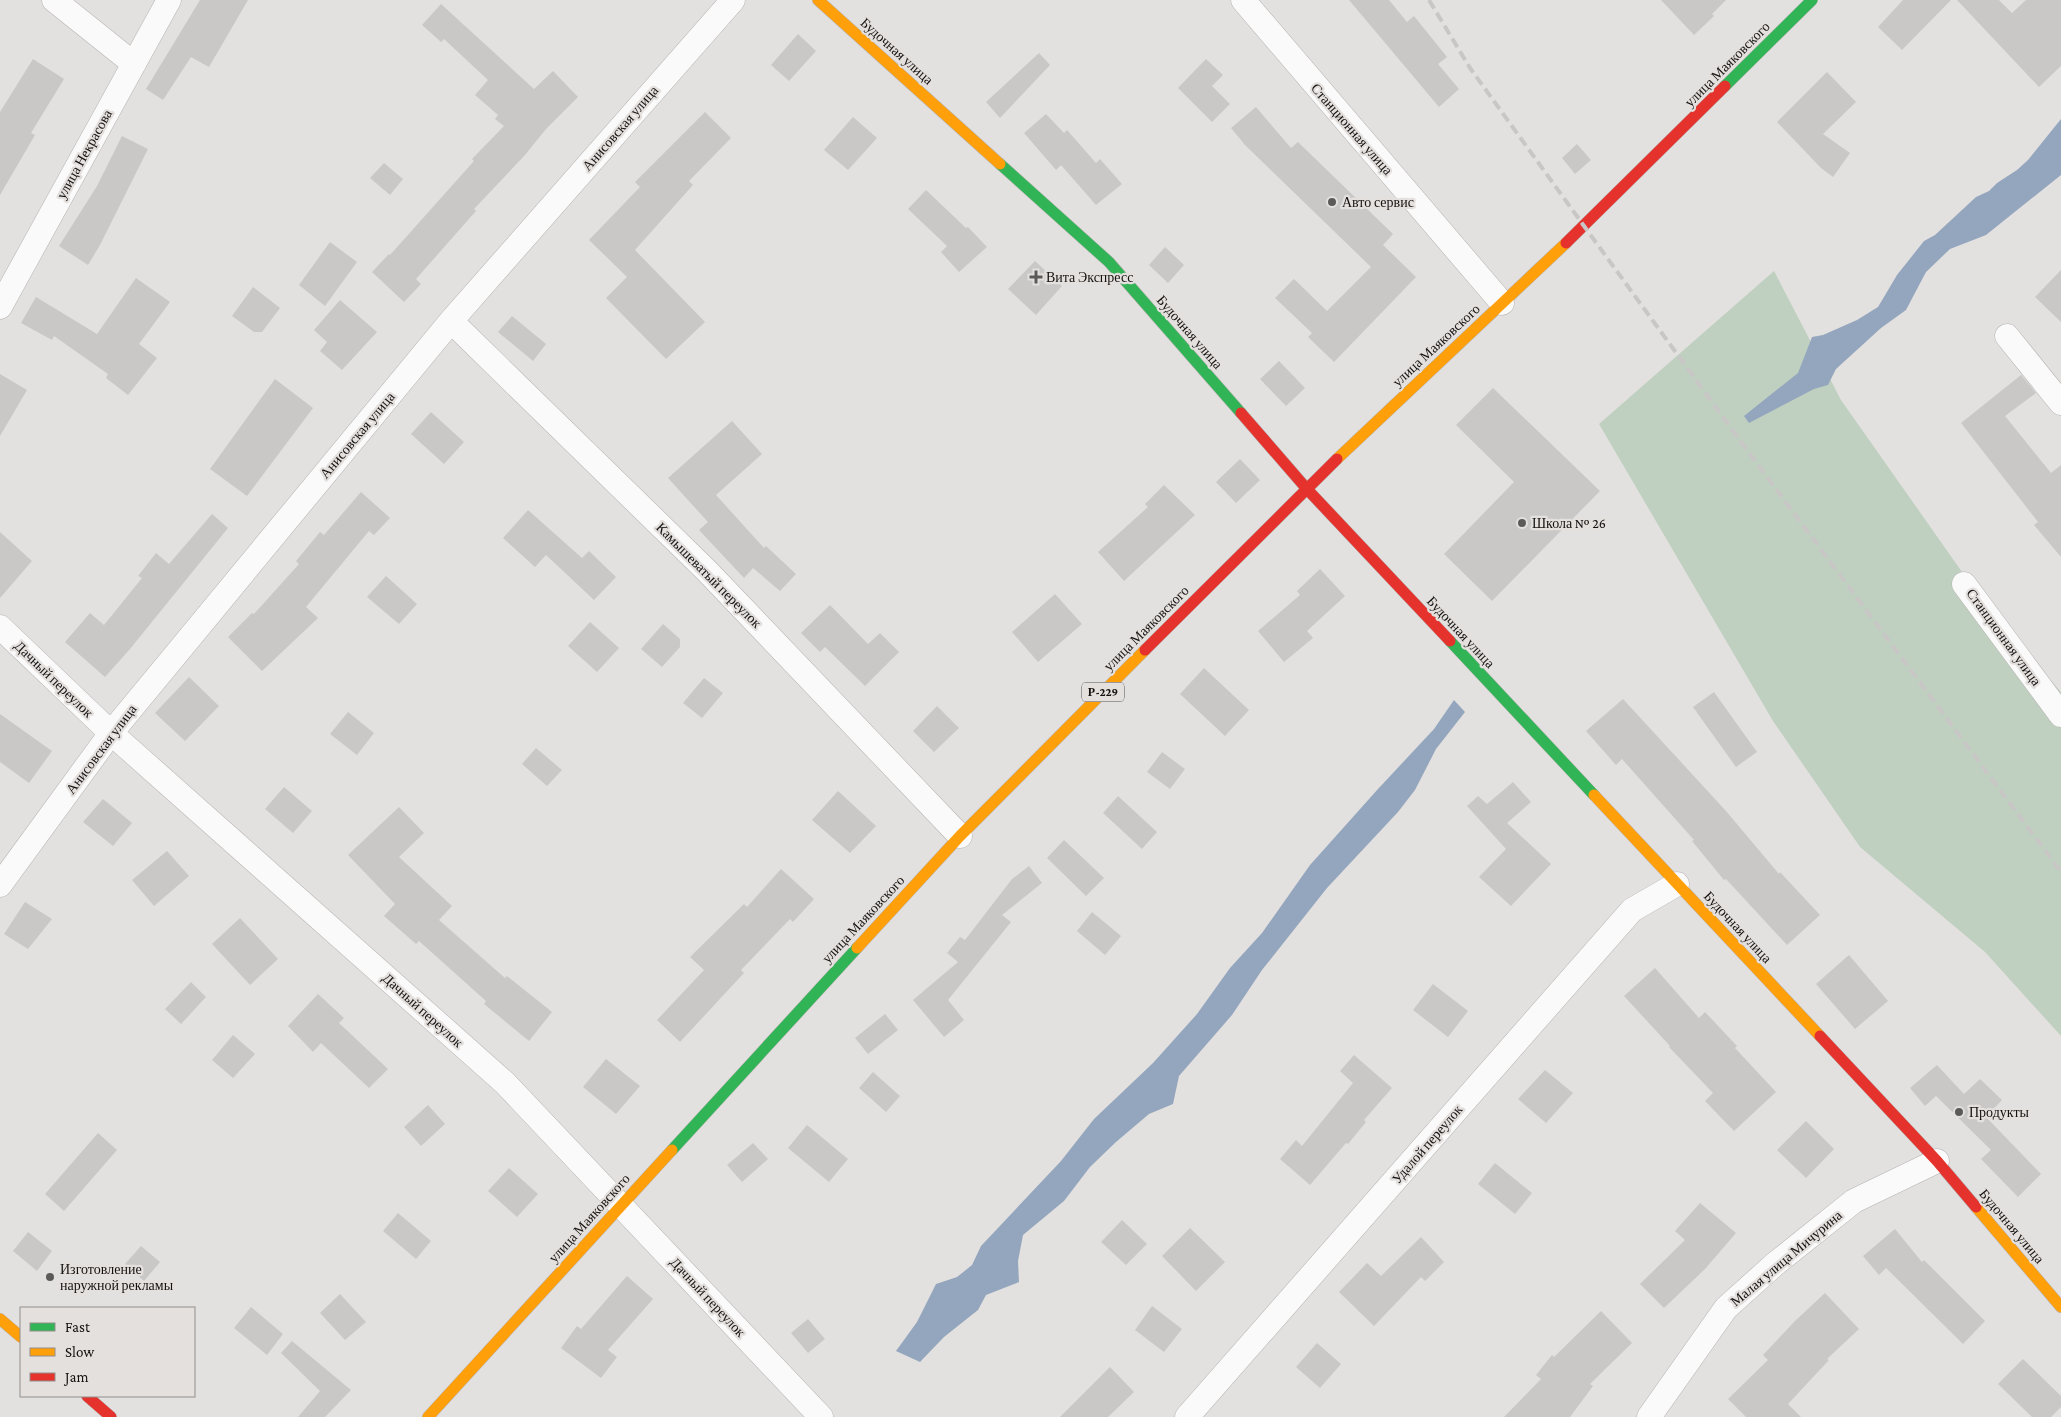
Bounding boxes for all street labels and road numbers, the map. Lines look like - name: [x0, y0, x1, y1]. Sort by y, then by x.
- street label: Будочная улица: [857, 14, 937, 88]
- street label: улица Маяковского: [1681, 18, 1773, 110]
- street label: Станционная улица: [1308, 80, 1397, 179]
- street label: Анисовская улица: [579, 82, 662, 174]
- street label: улица Некрасова: [53, 106, 115, 201]
- street label: Будочная улица: [1154, 292, 1227, 373]
- street label: улица Маяковского: [1389, 300, 1483, 390]
- street label: Анисовская улица: [316, 388, 398, 481]
- street label: Камышеватый переулок: [653, 519, 765, 631]
- street label: улица Маяковского: [1100, 582, 1192, 674]
- street label: Станционная улица: [1963, 585, 2045, 689]
- street label: Будочная улица: [1424, 593, 1499, 672]
- street label: Дачный переулок: [11, 637, 97, 721]
- road number: Р-229: [1082, 682, 1124, 702]
- street label: Анисовская улица: [62, 701, 140, 797]
- street label: улица Маяковского: [818, 872, 908, 966]
- street label: Будочная улица: [1701, 888, 1776, 967]
- street label: Дачный переулок: [379, 970, 467, 1051]
- street label: Удалой переулок: [1388, 1101, 1466, 1187]
- street label: улица Маяковского: [545, 1170, 633, 1266]
- street label: Будочная улица: [1976, 1186, 2048, 1267]
- street label: Малая улица Мичурина: [1727, 1206, 1846, 1309]
- street label: Дачный переулок: [667, 1254, 749, 1340]

